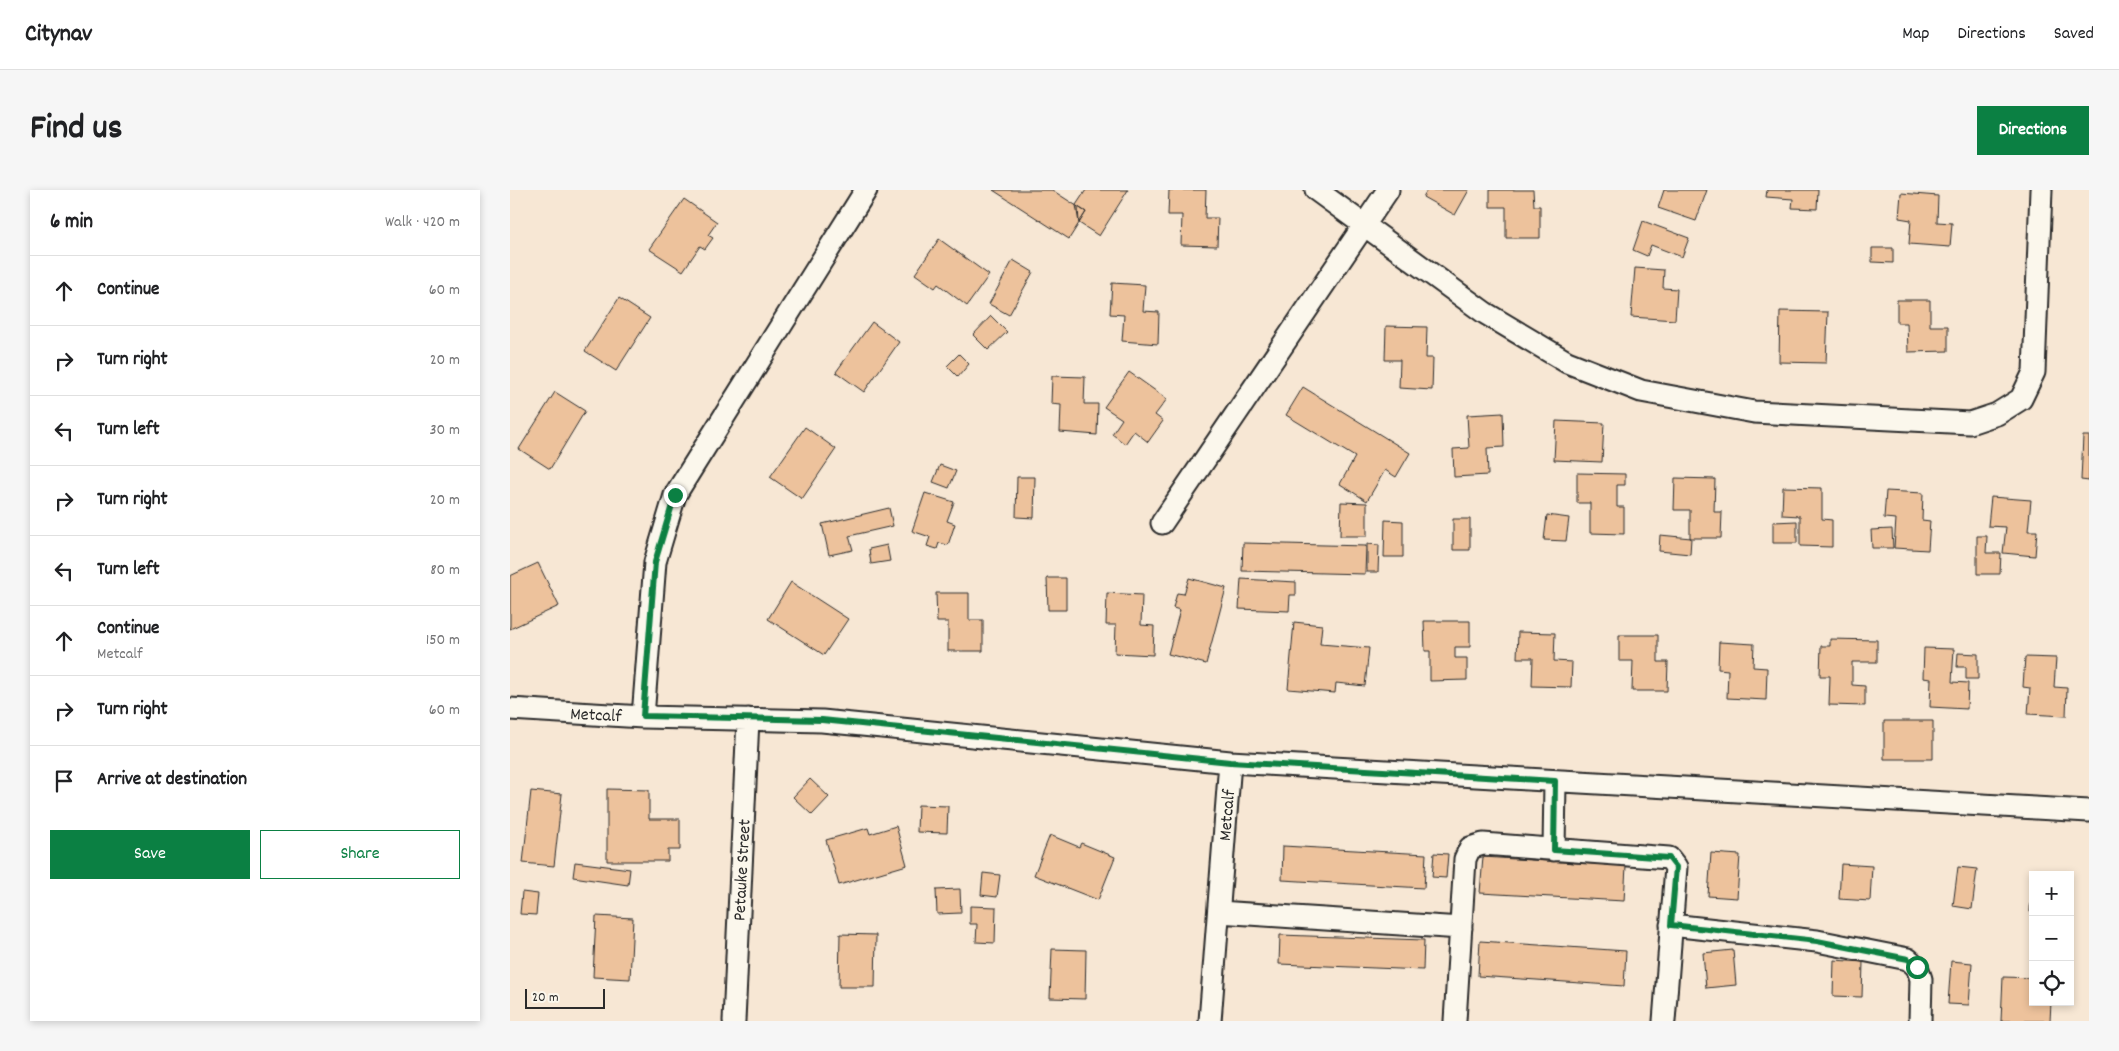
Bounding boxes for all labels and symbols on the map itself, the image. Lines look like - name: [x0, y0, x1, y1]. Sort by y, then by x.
- route end: [664, 484, 687, 507]
- street label: Metcalf: [570, 703, 623, 730]
- street label: Metcalf: [1214, 788, 1243, 842]
- street label: Petauke Street: [728, 818, 759, 922]
- route start: [1906, 956, 1929, 979]
- scale bar: [525, 986, 605, 1009]

